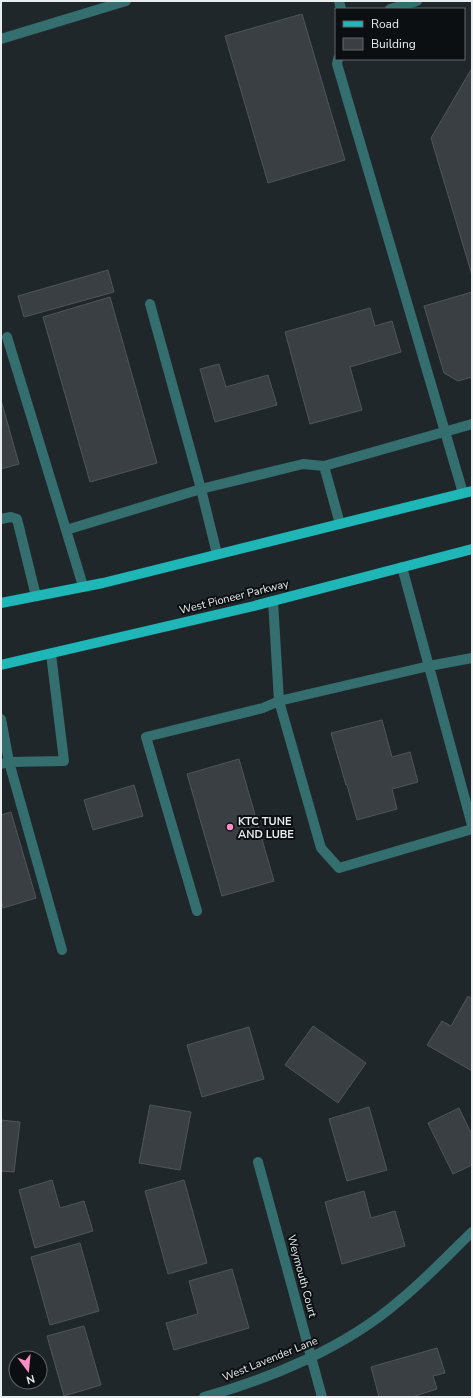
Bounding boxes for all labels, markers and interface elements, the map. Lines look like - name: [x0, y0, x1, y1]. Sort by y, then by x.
- legend: [335, 8, 465, 60]
- text: Road: [371, 16, 399, 32]
- text: Building: [371, 36, 416, 52]
- street label: West Pioneer Parkway: [178, 576, 290, 618]
- place label: KTC TUNE AND LUBE: [238, 814, 294, 842]
- marker: KTC TUNE AND LUBE: [225, 822, 235, 832]
- street label: Weymouth Court: [284, 1233, 320, 1319]
- street label: West Lavender Lane: [220, 1333, 320, 1385]
- north arrow: [8, 1350, 48, 1390]
- text: N: [25, 1371, 37, 1387]

